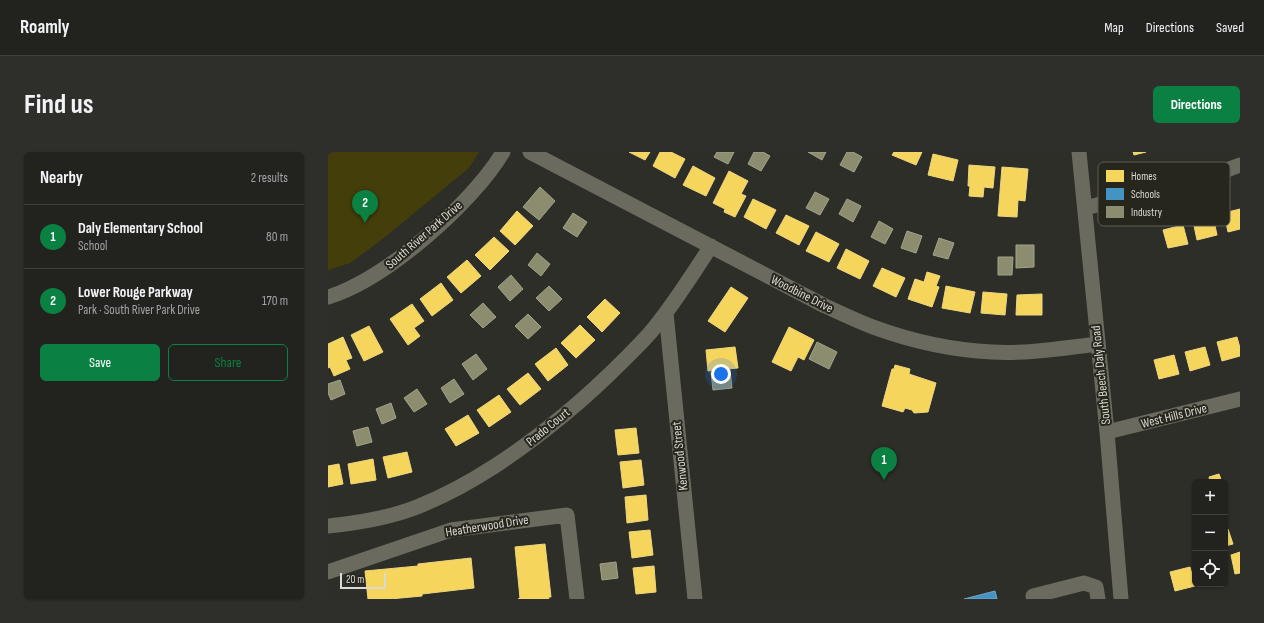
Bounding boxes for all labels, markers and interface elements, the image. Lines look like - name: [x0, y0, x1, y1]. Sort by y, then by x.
- text: Roamly: [20, 16, 70, 39]
- text: Map: [1104, 19, 1124, 36]
- text: Directions: [1146, 19, 1194, 36]
- text: Saved: [1216, 19, 1244, 36]
- button: Directions: [1153, 86, 1240, 123]
- text: Find us: [24, 88, 93, 121]
- legend: [1098, 162, 1230, 226]
- text: Nearby: [40, 168, 83, 188]
- text: 2 results: [251, 170, 288, 186]
- text: Homes: [1131, 170, 1157, 183]
- text: Schools: [1131, 188, 1160, 201]
- pin: 2: [352, 190, 378, 223]
- street label: South River Park Drive: [382, 197, 466, 273]
- text: Industry: [1131, 206, 1163, 219]
- text: Daly Elementary School: [78, 219, 203, 238]
- text: 1: [50, 229, 56, 245]
- text: 80 m: [266, 229, 288, 245]
- text: School: [78, 238, 108, 254]
- street label: Woodbine Drive: [768, 271, 836, 317]
- text: Lower Rouge Parkway: [78, 283, 193, 302]
- text: 2: [50, 293, 56, 309]
- text: 170 m: [262, 293, 288, 309]
- text: Park · South River Park Drive: [78, 302, 200, 318]
- street label: South Beech Daly Road: [1088, 325, 1114, 425]
- button: Save: [40, 344, 160, 381]
- button: Share: [168, 344, 288, 381]
- your location: [711, 364, 731, 384]
- street label: West Hills Drive: [1139, 400, 1209, 432]
- street label: Prado Court: [523, 404, 573, 450]
- street label: Kenwood Street: [668, 421, 692, 491]
- pin: 1: [871, 447, 897, 480]
- map controls: [1192, 479, 1228, 587]
- button: +: [1192, 479, 1228, 515]
- street label: Heatherwood Drive: [444, 512, 530, 540]
- button: −: [1192, 515, 1228, 551]
- button: locate: [1192, 551, 1228, 587]
- scale bar: [340, 571, 386, 590]
- text: 20 m: [346, 573, 364, 586]

